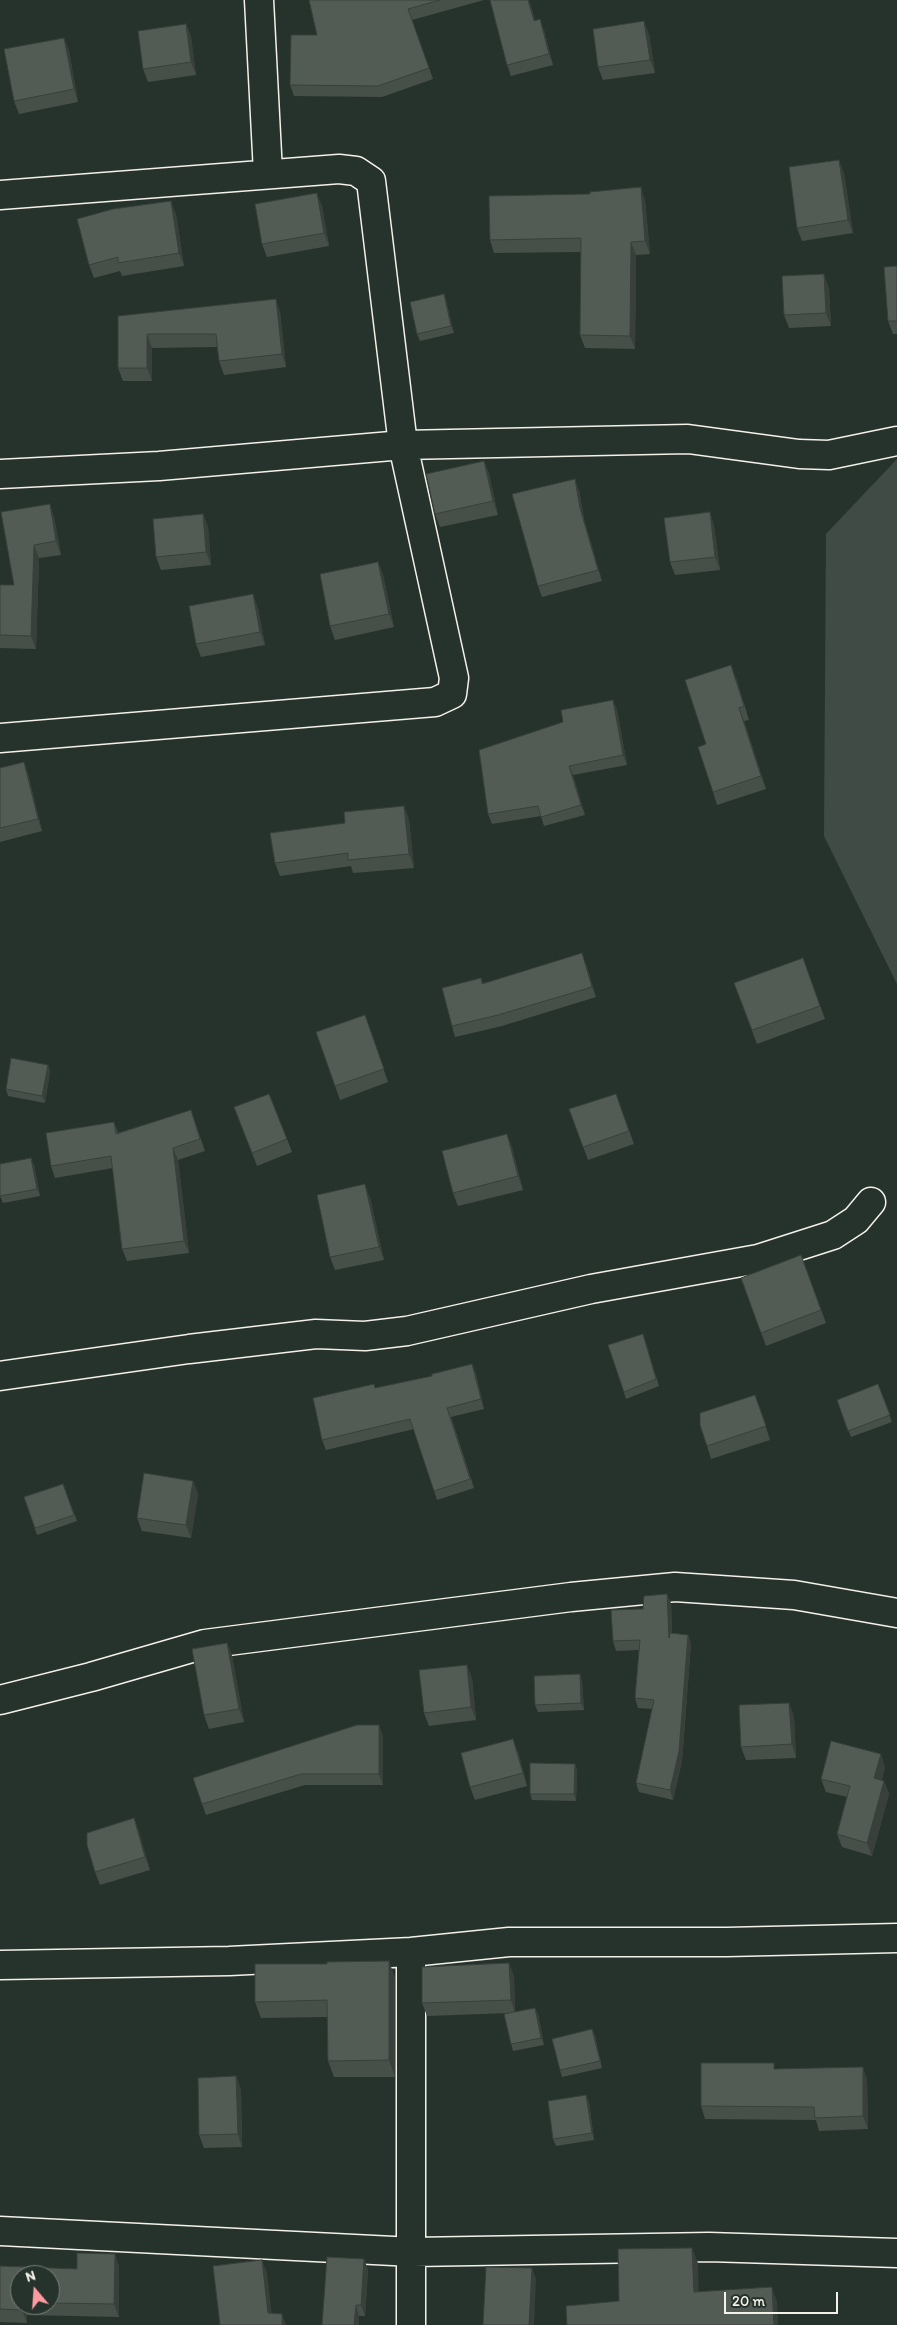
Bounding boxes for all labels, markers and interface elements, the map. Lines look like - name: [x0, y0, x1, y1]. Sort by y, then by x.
- north arrow: [10, 2265, 60, 2315]
- text: N: [23, 2267, 38, 2286]
- scale bar: [727, 2282, 841, 2314]
- text: 20 m: [732, 2292, 765, 2310]

